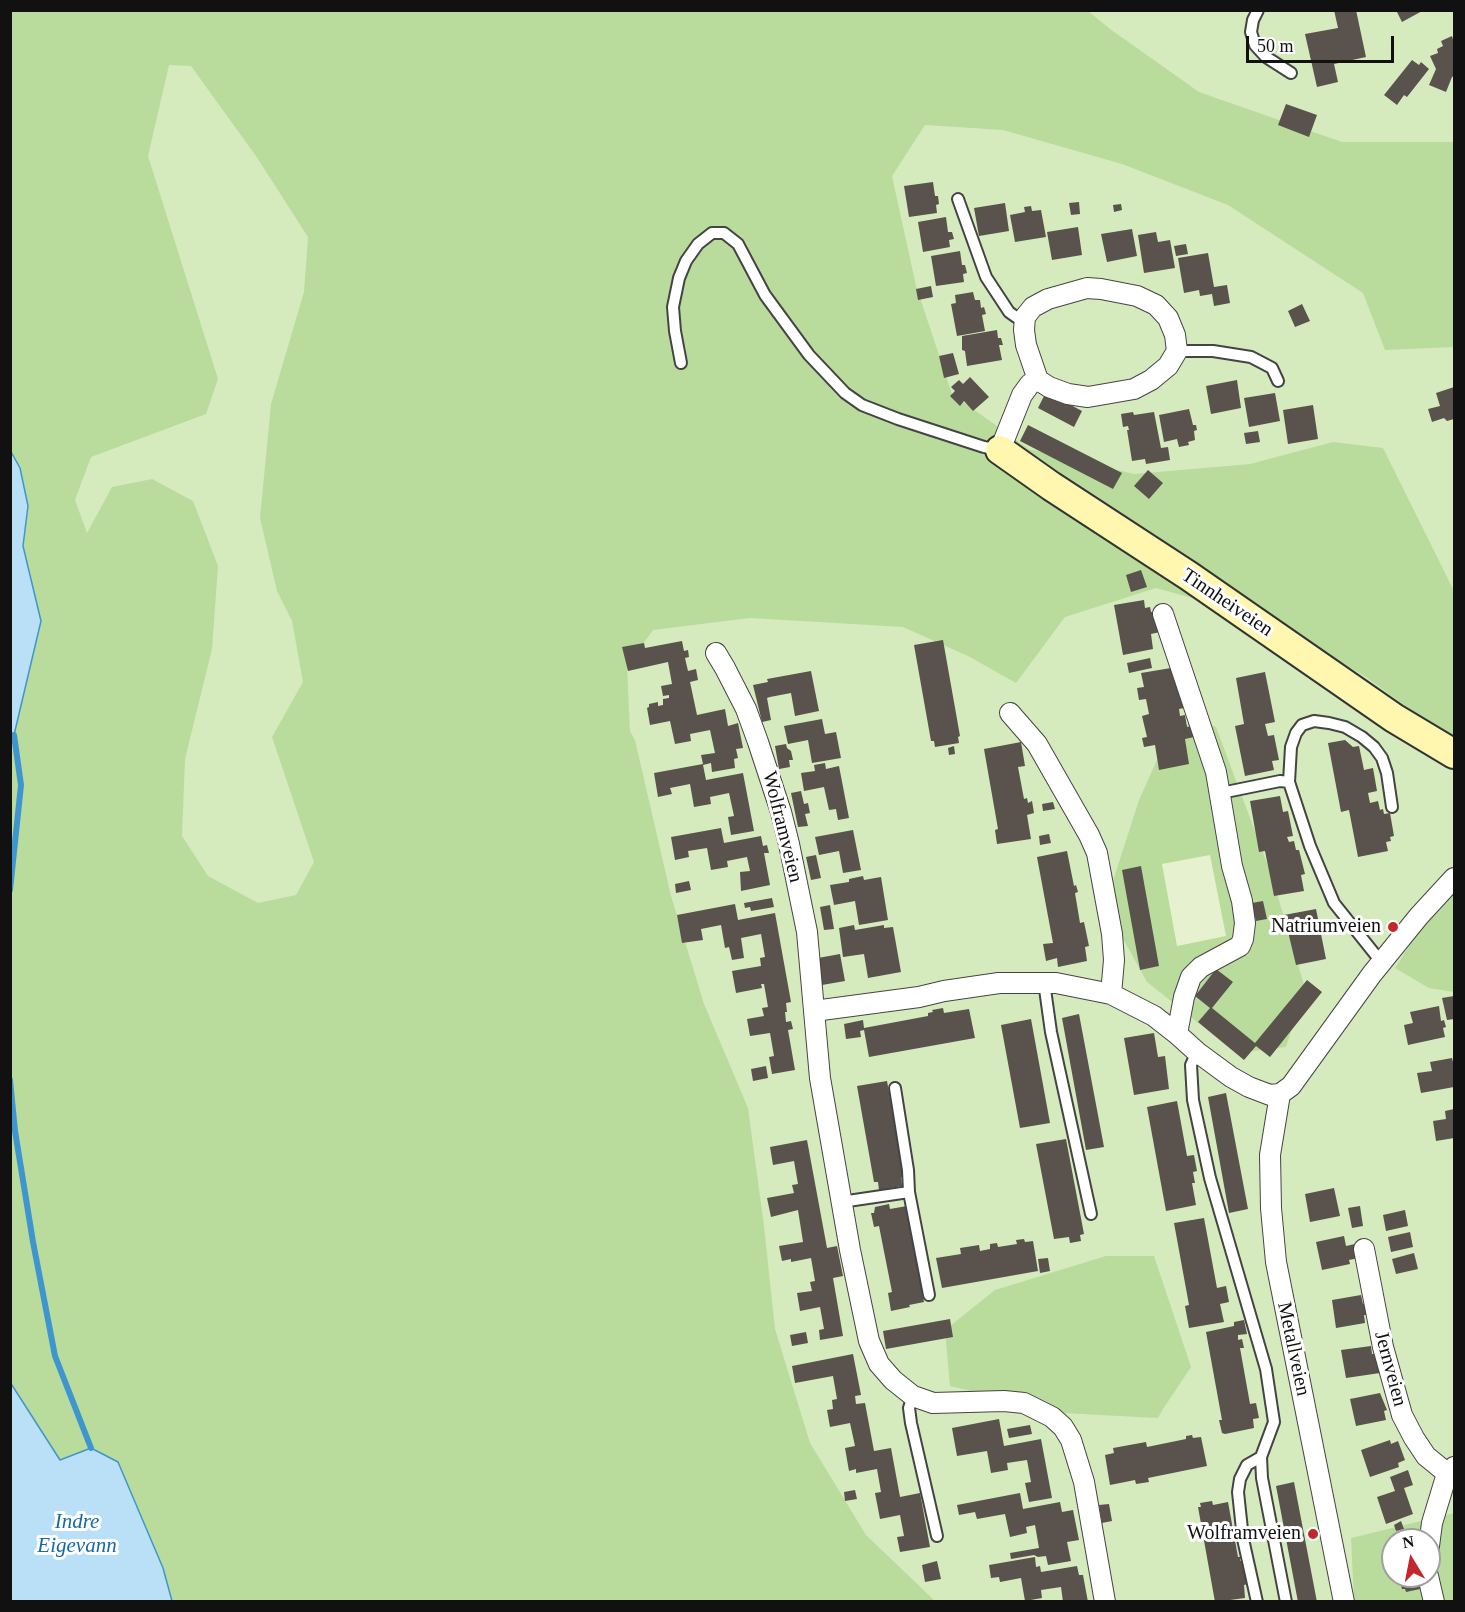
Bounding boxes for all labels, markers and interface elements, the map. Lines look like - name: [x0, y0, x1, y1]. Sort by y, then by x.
- scale bar: [1249, 24, 1398, 62]
- text: 50 m: [1257, 36, 1294, 56]
- street label: Tinnheiveien: [1177, 564, 1277, 642]
- street label: Wolframveien: [757, 769, 807, 885]
- place label: Natriumveien: [1271, 915, 1381, 939]
- marker: Natriumveien: [1386, 920, 1400, 934]
- street label: Metallveien: [1271, 1300, 1315, 1398]
- street label: Jernveien: [1368, 1329, 1412, 1409]
- water label: Indre Eigevann: [37, 1509, 117, 1559]
- place label: Wolframveien: [1187, 1522, 1301, 1546]
- marker: Wolframveien: [1306, 1527, 1320, 1541]
- north arrow: [1381, 1528, 1441, 1588]
- text: N: [1401, 1532, 1415, 1551]

